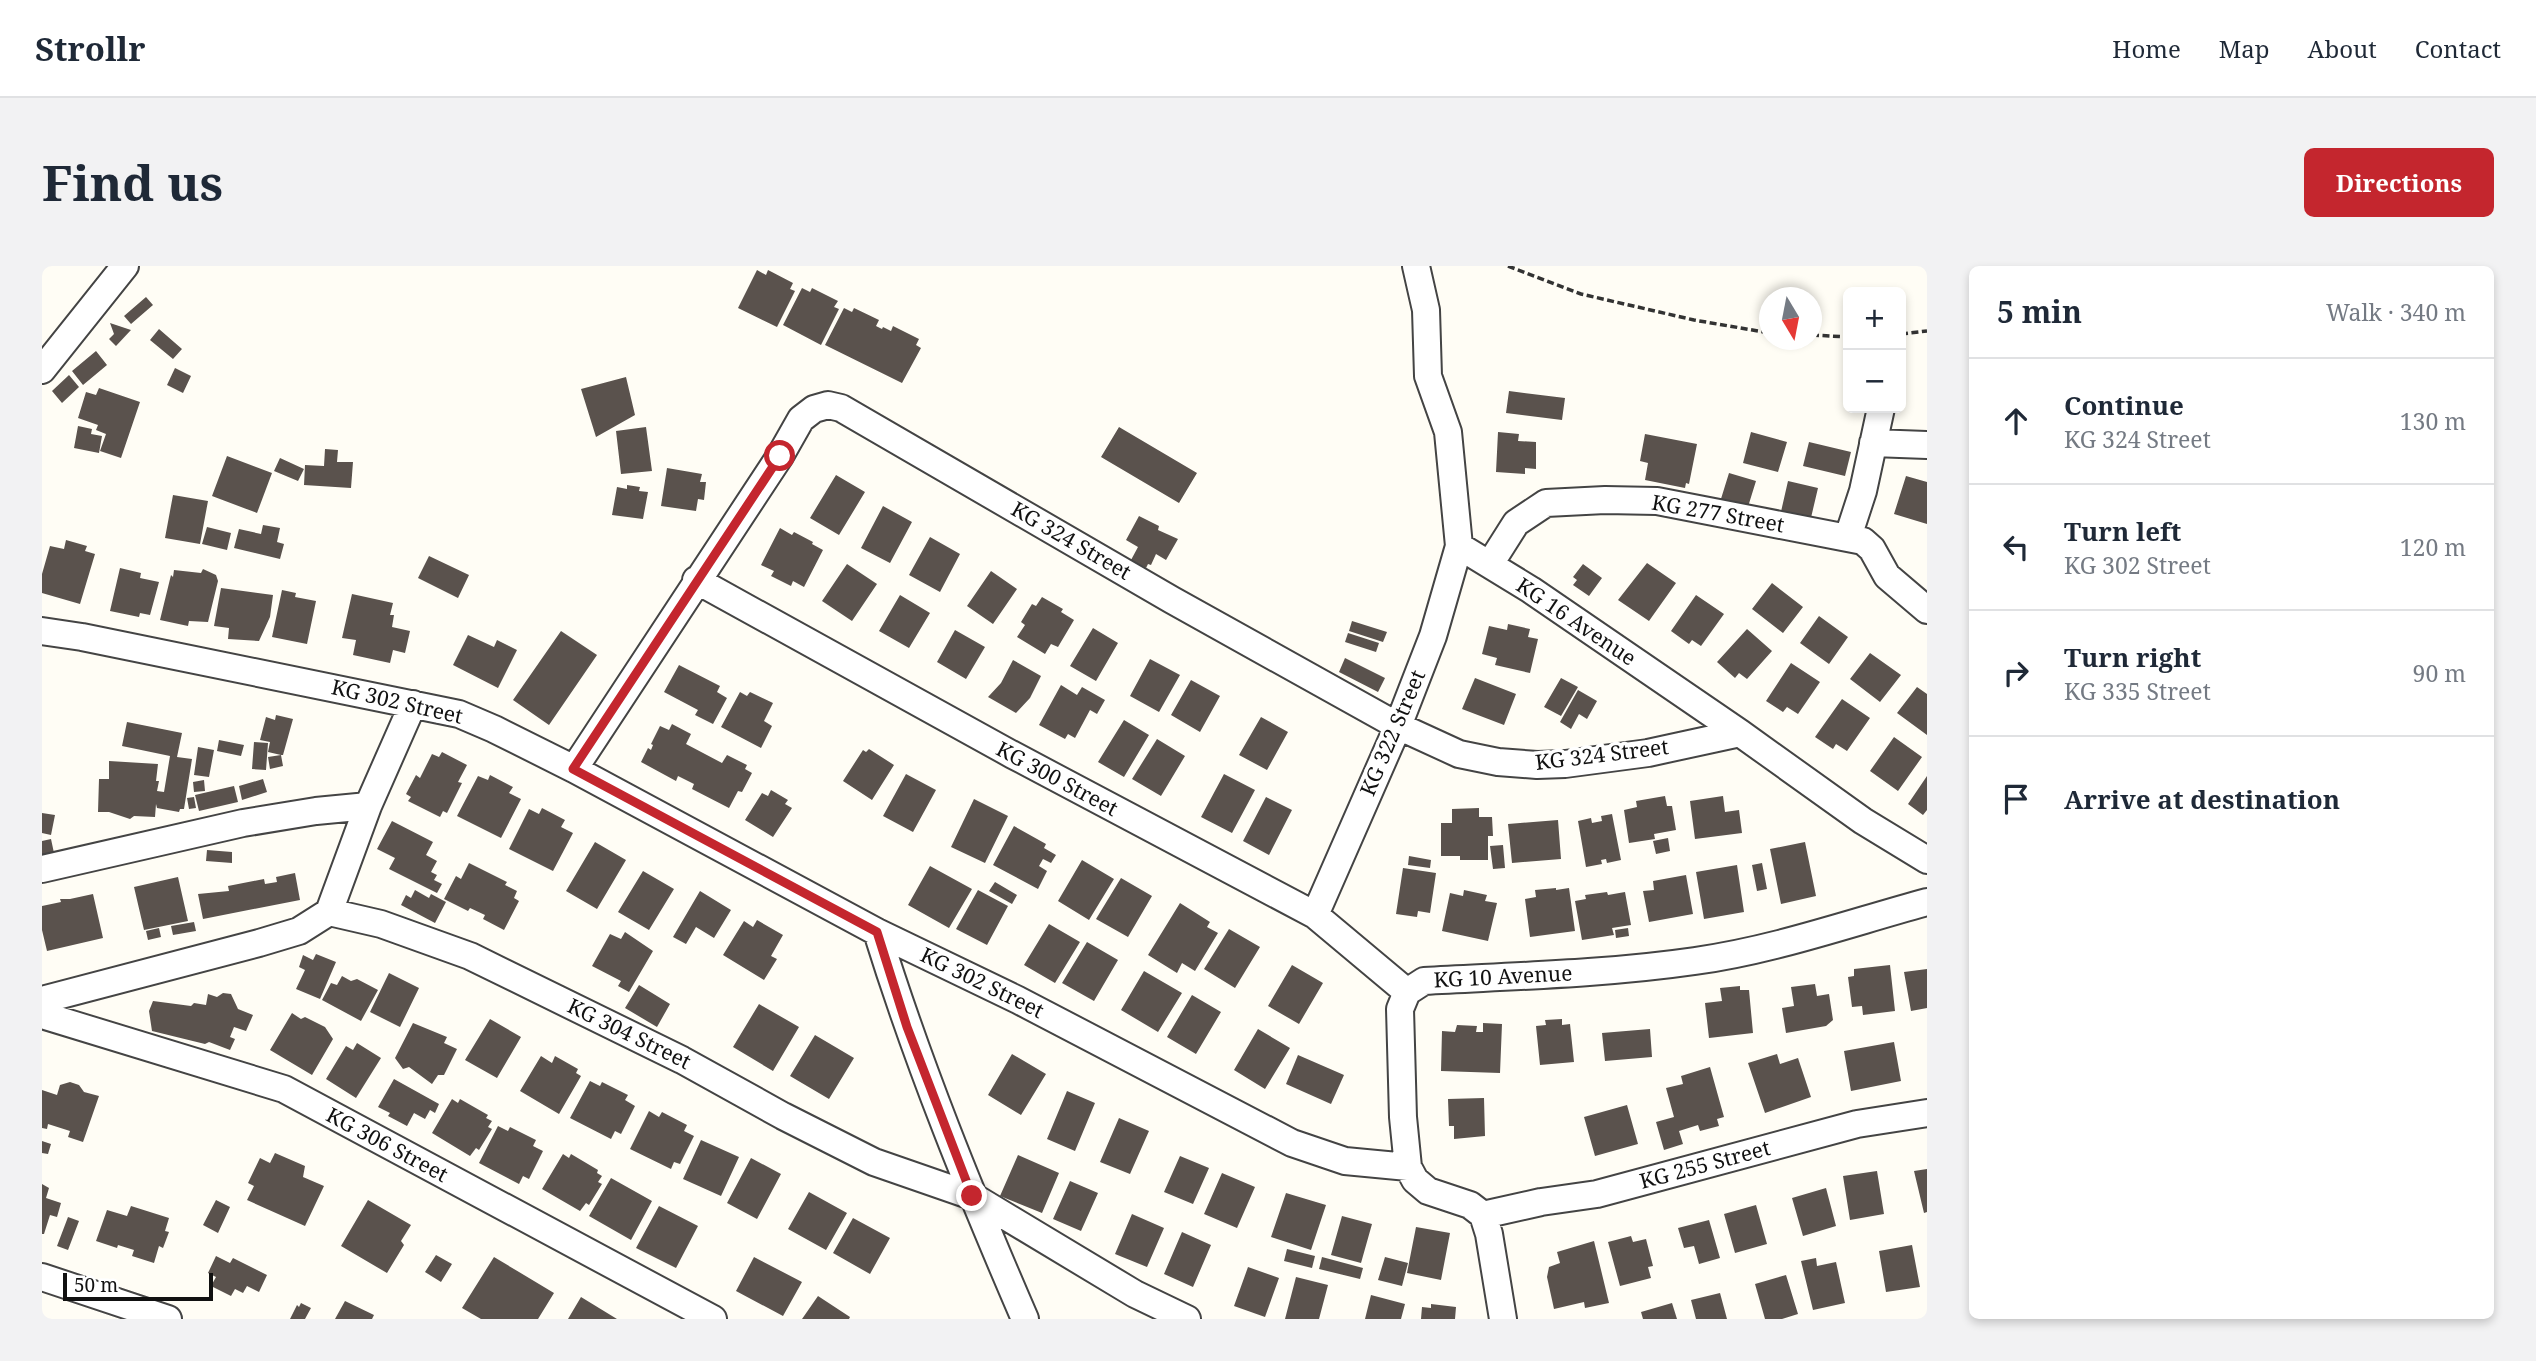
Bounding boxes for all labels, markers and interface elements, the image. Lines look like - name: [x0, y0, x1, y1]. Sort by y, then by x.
- text: Strollr: [35, 26, 145, 71]
- text: Home: [2112, 32, 2181, 65]
- text: Map: [2219, 32, 2270, 65]
- text: About: [2308, 32, 2377, 65]
- text: Contact: [2415, 32, 2501, 65]
- button: Directions: [2304, 148, 2494, 217]
- text: Find us: [42, 149, 223, 215]
- north arrow: [1759, 287, 1822, 350]
- map controls: [1843, 287, 1906, 413]
- button: +: [1843, 287, 1906, 350]
- text: 5 min: [1997, 291, 2082, 332]
- text: Walk · 340 m: [2326, 296, 2466, 328]
- button: −: [1843, 350, 1906, 413]
- text: Continue: [2064, 387, 2184, 423]
- icon: ahead: [1997, 402, 2035, 440]
- text: 130 m: [2400, 405, 2466, 437]
- text: KG 324 Street: [2064, 423, 2211, 455]
- route start: [764, 440, 795, 471]
- street label: KG 277 Street: [1650, 488, 1787, 538]
- street label: KG 324 Street: [1006, 495, 1137, 586]
- text: Turn left: [2064, 513, 2181, 549]
- icon: left: [1997, 528, 2035, 566]
- text: 120 m: [2400, 531, 2466, 563]
- text: KG 302 Street: [2064, 549, 2211, 581]
- street label: KG 16 Avenue: [1511, 571, 1642, 672]
- text: Turn right: [2064, 639, 2201, 675]
- icon: right: [1997, 654, 2035, 692]
- text: 90 m: [2413, 657, 2466, 689]
- street label: KG 322 Street: [1353, 665, 1431, 800]
- street label: KG 302 Street: [329, 672, 466, 730]
- text: KG 335 Street: [2064, 675, 2211, 707]
- street label: KG 324 Street: [1534, 732, 1670, 776]
- street label: KG 300 Street: [992, 734, 1123, 822]
- icon: arrive: [1997, 780, 2035, 818]
- text: Arrive at destination: [2064, 781, 2340, 817]
- street label: KG 302 Street: [916, 940, 1049, 1024]
- street label: KG 10 Avenue: [1433, 958, 1573, 994]
- street label: KG 304 Street: [563, 991, 696, 1075]
- street label: KG 306 Street: [322, 1100, 453, 1188]
- street label: KG 255 Street: [1636, 1133, 1773, 1195]
- route end: [956, 1180, 987, 1211]
- scale bar: [63, 1270, 214, 1302]
- text: 50 m: [74, 1272, 118, 1298]

